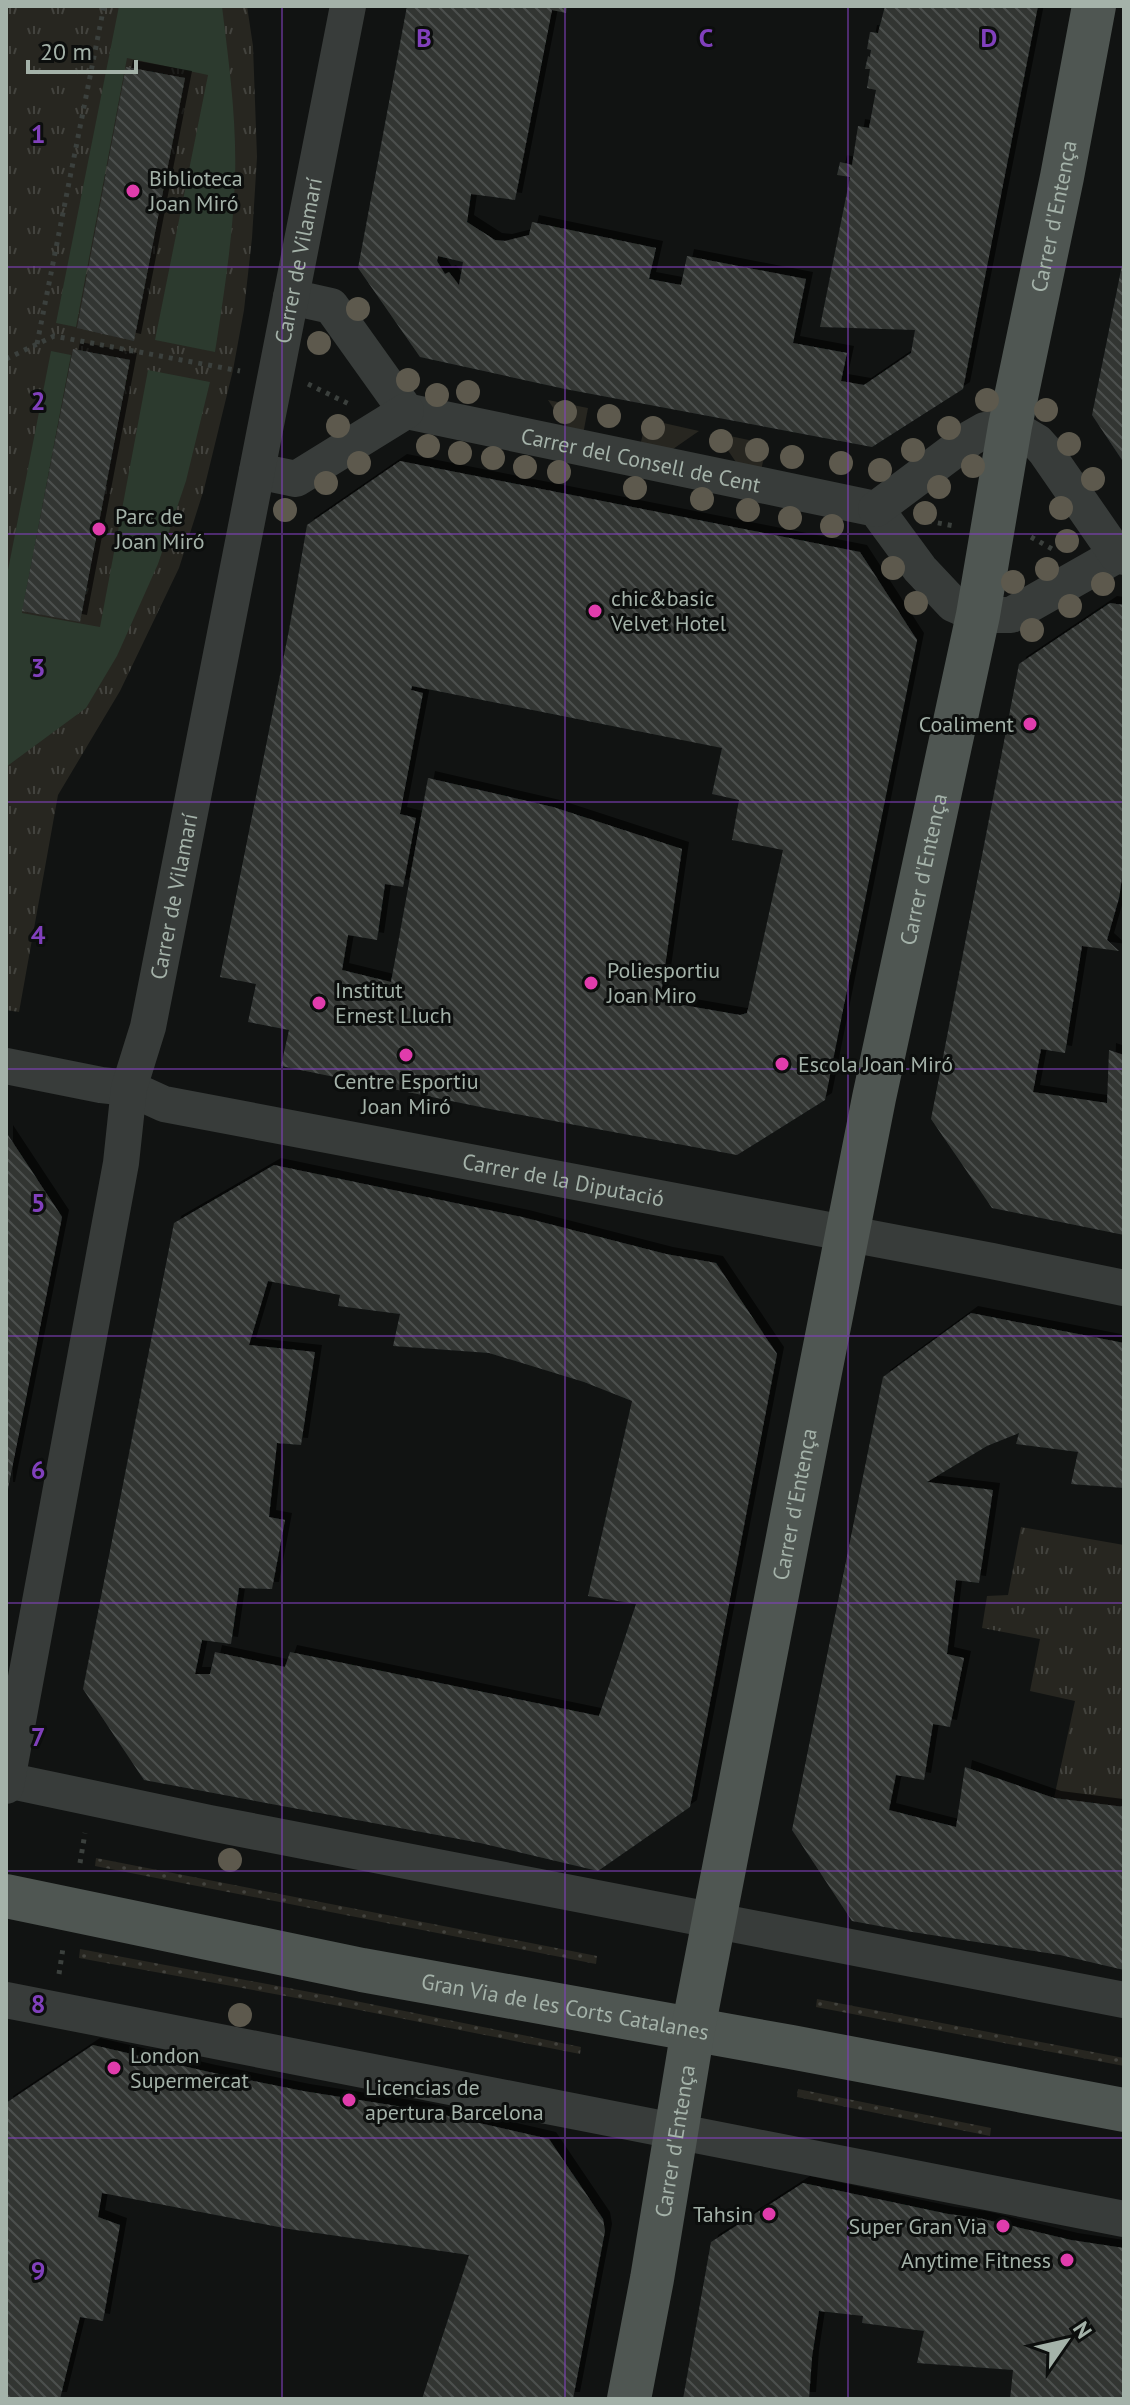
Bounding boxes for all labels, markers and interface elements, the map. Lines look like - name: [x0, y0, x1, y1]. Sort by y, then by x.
- text: B: [416, 21, 432, 54]
- text: C: [699, 21, 713, 54]
- text: D: [981, 21, 997, 54]
- scale bar: [28, 24, 136, 74]
- text: 20 m: [40, 36, 92, 67]
- text: 1: [31, 117, 45, 150]
- street label: Carrer d'Entença: [1024, 138, 1083, 295]
- place label: Biblioteca Joan Miró: [148, 164, 243, 217]
- street label: Carrer de Vilamarí: [268, 175, 328, 346]
- marker: Biblioteca Joan Miró: [124, 182, 142, 200]
- text: 2: [31, 384, 45, 417]
- street label: Carrer del Consell de Cent: [519, 421, 764, 499]
- place label: Parc de Joan Miró: [114, 502, 205, 555]
- marker: Parc de Joan Miró: [90, 520, 108, 538]
- place label: chic&basic Velvet Hotel: [610, 584, 727, 637]
- marker: chic&basic Velvet Hotel: [586, 602, 604, 620]
- text: 3: [31, 651, 45, 684]
- place label: Coaliment: [919, 710, 1015, 738]
- marker: Coaliment: [1021, 715, 1039, 733]
- street label: Carrer d'Entença: [893, 791, 953, 948]
- street label: Carrer de Vilamarí: [144, 811, 204, 982]
- text: 4: [31, 918, 46, 951]
- place label: Poliesportiu Joan Miro: [606, 956, 720, 1009]
- marker: Poliesportiu Joan Miro: [582, 974, 600, 992]
- place label: Institut Ernest Lluch: [335, 976, 452, 1029]
- marker: Institut Ernest Lluch: [310, 994, 328, 1012]
- marker: Centre Esportiu Joan Miró: [397, 1046, 415, 1064]
- place label: Escola Joan Miró: [798, 1050, 953, 1078]
- marker: Escola Joan Miró: [773, 1055, 791, 1073]
- place label: Centre Esportiu Joan Miró: [333, 1067, 479, 1120]
- street label: Carrer de la Diputació: [460, 1147, 667, 1213]
- text: 5: [31, 1186, 45, 1219]
- street label: Carrer d'Entença: [766, 1426, 823, 1583]
- text: 6: [31, 1453, 45, 1486]
- text: 7: [31, 1720, 45, 1753]
- street label: Gran Via de les Corts Catalanes: [419, 1967, 711, 2046]
- text: 8: [31, 1987, 45, 2020]
- place label: London Supermercat: [130, 2041, 249, 2094]
- marker: London Supermercat: [105, 2059, 123, 2077]
- street label: Carrer d'Entença: [648, 2063, 701, 2219]
- place label: Licencias de apertura Barcelona: [365, 2073, 544, 2126]
- marker: Licencias de apertura Barcelona: [340, 2091, 358, 2109]
- place label: Tahsin: [693, 2200, 753, 2228]
- marker: Tahsin: [760, 2205, 778, 2223]
- place label: Super Gran Via: [849, 2212, 987, 2240]
- marker: Super Gran Via: [994, 2217, 1012, 2235]
- place label: Anytime Fitness: [901, 2246, 1051, 2274]
- marker: Anytime Fitness: [1058, 2251, 1076, 2269]
- text: 9: [31, 2254, 45, 2287]
- north arrow: [1026, 2301, 1106, 2381]
- text: N: [1067, 2316, 1098, 2344]

